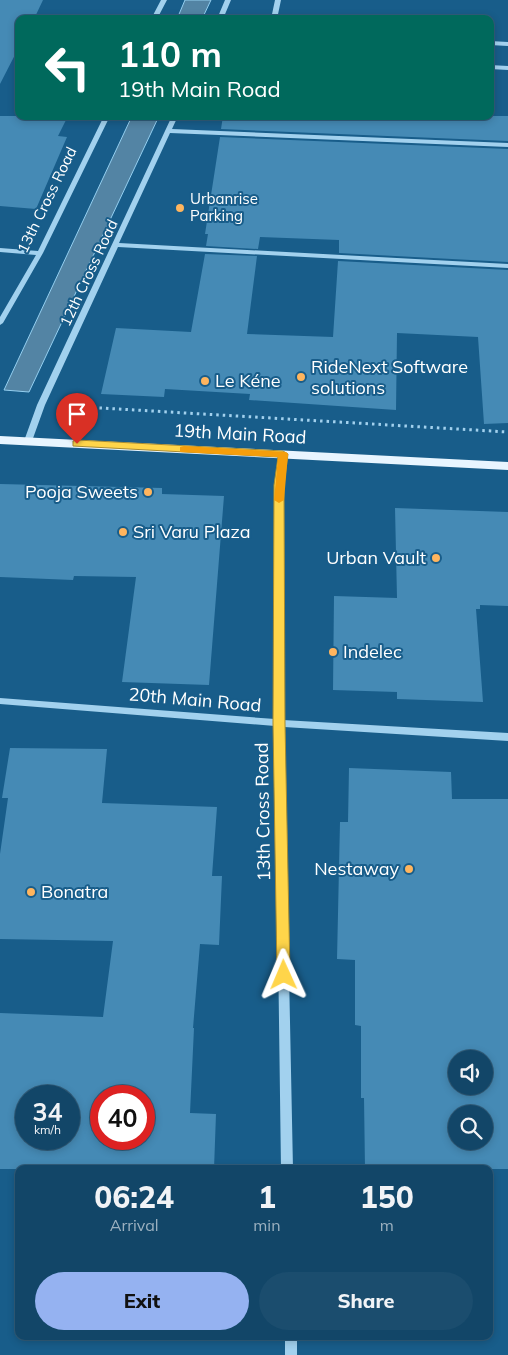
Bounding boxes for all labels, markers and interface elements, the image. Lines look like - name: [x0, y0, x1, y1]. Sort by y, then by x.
- text: 110 m: [118, 32, 222, 76]
- icon: left: [35, 35, 100, 100]
- text: 19th Main Road: [118, 75, 281, 103]
- street label: 13th Cross Road: [13, 144, 80, 256]
- place label: Urbanrise Parking: [190, 189, 258, 225]
- marker: Urbanrise Parking: [174, 202, 186, 214]
- street label: 12th Cross Road: [55, 216, 122, 329]
- place label: RideNext Software solutions: [311, 355, 468, 399]
- place label: Le Kéne: [215, 369, 281, 392]
- marker: RideNext Software solutions: [295, 371, 307, 383]
- marker: Le Kéne: [199, 375, 211, 387]
- pin: [56, 393, 98, 444]
- icon: arrive: [63, 400, 91, 428]
- street label: 19th Main Road: [173, 419, 307, 448]
- place label: Pooja Sweets: [25, 480, 138, 503]
- marker: Pooja Sweets: [142, 486, 154, 498]
- place label: Sri Varu Plaza: [133, 520, 251, 543]
- marker: Sri Varu Plaza: [117, 526, 129, 538]
- place label: Urban Vault: [326, 546, 426, 569]
- marker: Urban Vault: [430, 552, 442, 564]
- place label: Indelec: [343, 640, 402, 663]
- marker: Indelec: [327, 646, 339, 658]
- street label: 20th Main Road: [128, 682, 262, 717]
- street label: 13th Cross Road: [250, 742, 275, 882]
- place label: Nestaway: [314, 857, 399, 880]
- marker: Nestaway: [403, 863, 415, 875]
- place label: Bonatra: [41, 880, 108, 903]
- marker: Bonatra: [25, 886, 37, 898]
- position arrow: [257, 948, 309, 1000]
- map controls: [448, 1050, 493, 1150]
- button: sound: [448, 1050, 493, 1095]
- speed limit sign: 40: [90, 1085, 155, 1150]
- text: 34: [32, 1096, 63, 1127]
- button: search: [448, 1105, 493, 1150]
- text: km/h: [34, 1122, 61, 1137]
- text: 06:24: [94, 1178, 174, 1216]
- text: 1: [258, 1178, 276, 1216]
- text: 150: [360, 1178, 414, 1216]
- text: Arrival: [110, 1215, 159, 1235]
- text: min: [253, 1215, 281, 1235]
- text: m: [380, 1215, 394, 1235]
- button: Exit: [35, 1272, 249, 1330]
- button: Share: [259, 1272, 473, 1330]

